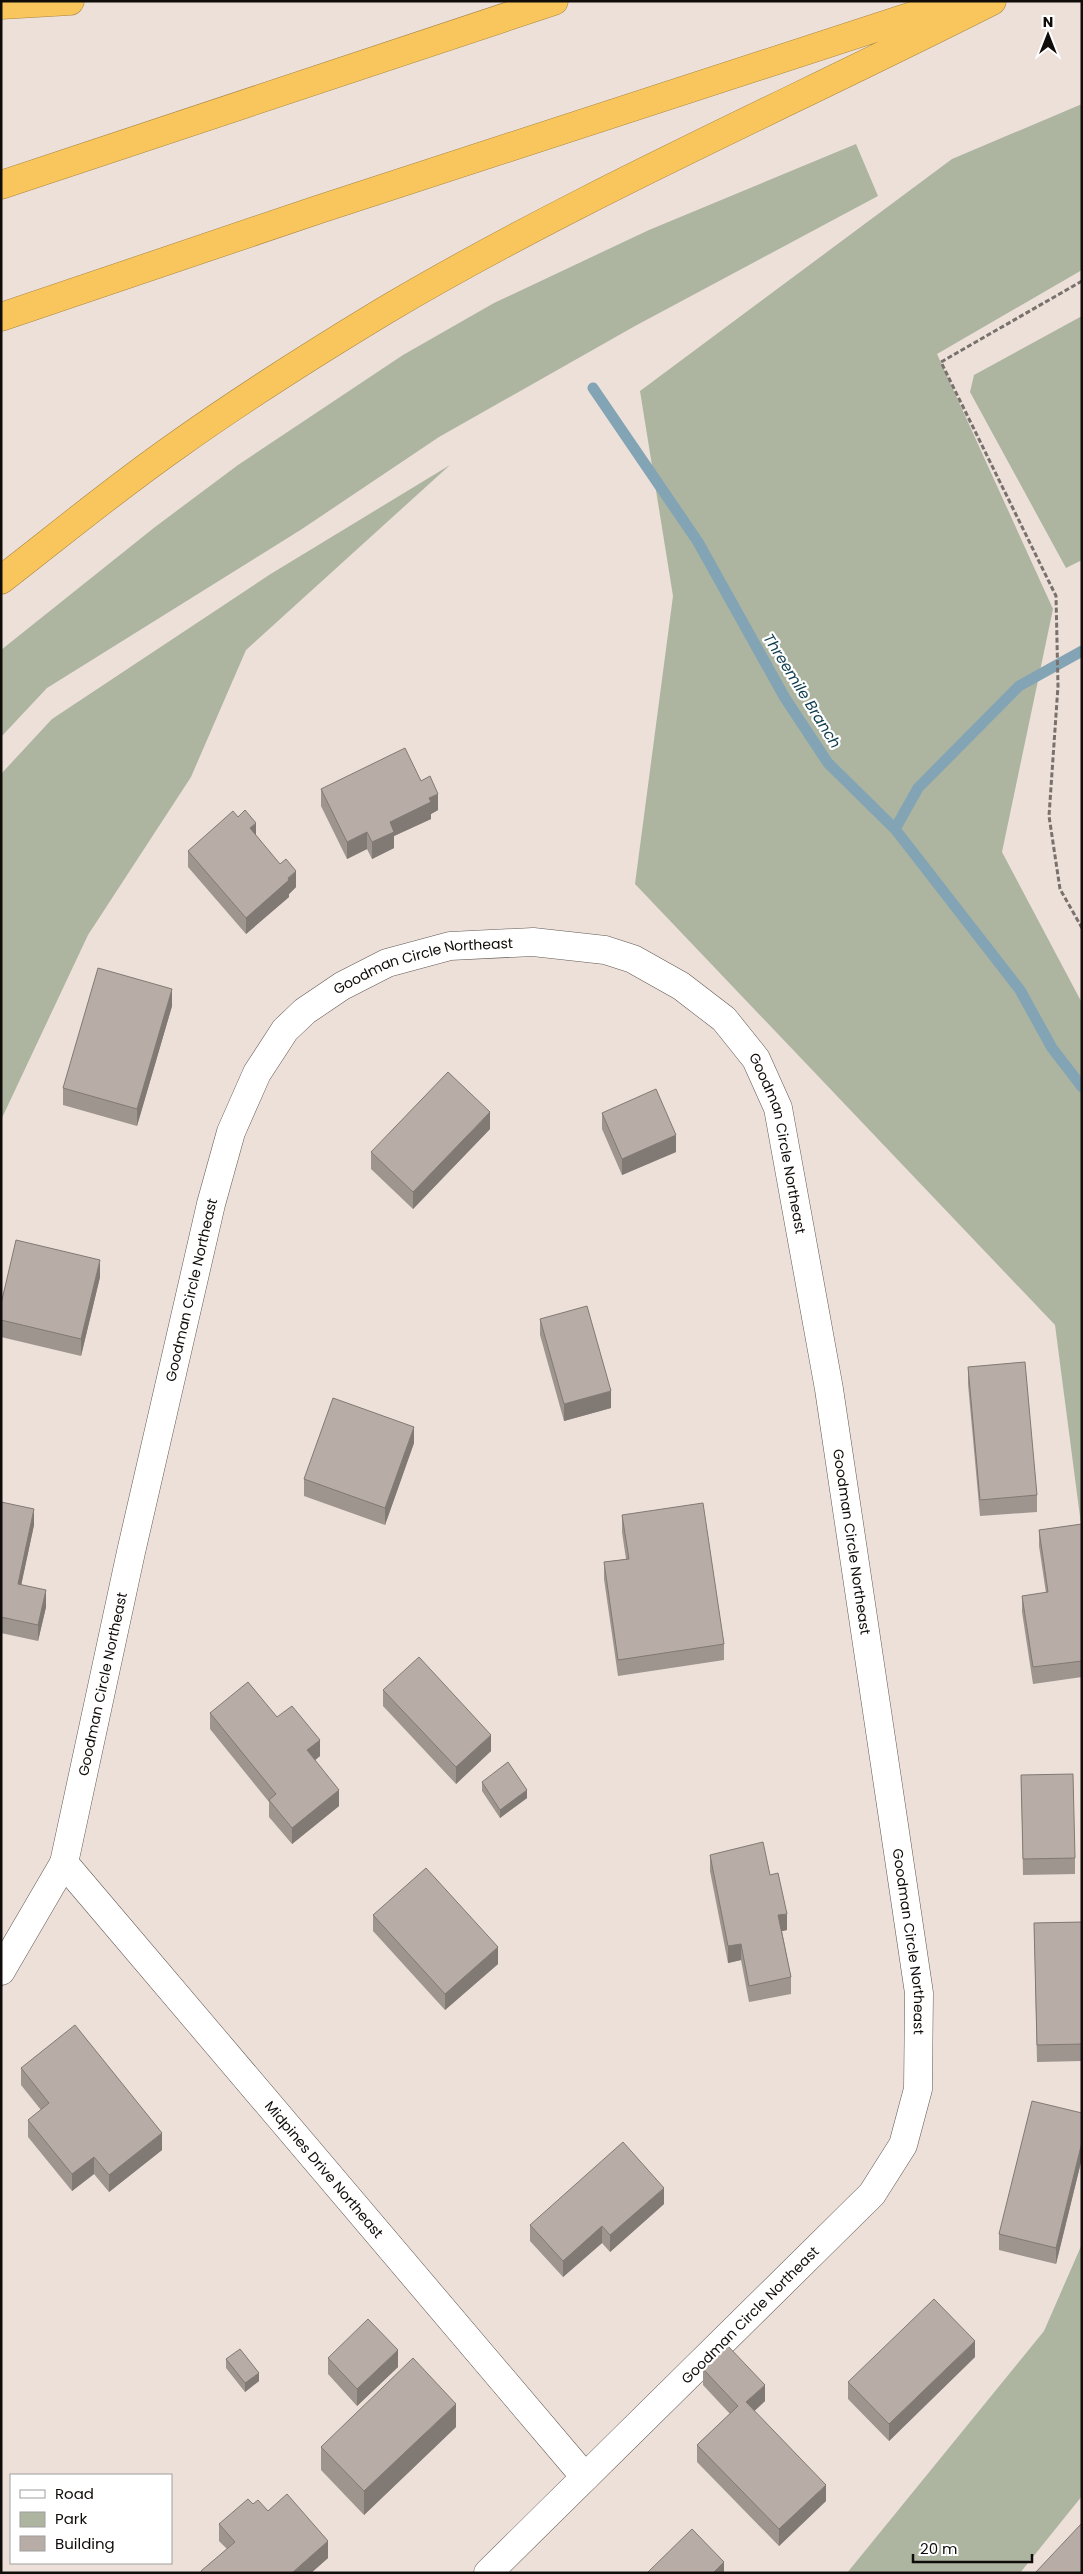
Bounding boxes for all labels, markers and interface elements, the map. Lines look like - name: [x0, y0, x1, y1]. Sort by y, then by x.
- north arrow: [1023, 10, 1073, 60]
- text: N: [1043, 12, 1053, 32]
- water label: Threemile Branch: [759, 629, 846, 752]
- street label: Goodman Circle Northeast: [329, 933, 513, 999]
- street label: Goodman Circle Northeast: [744, 1048, 811, 1236]
- street label: Goodman Circle Northeast: [160, 1196, 222, 1384]
- street label: Goodman Circle Northeast: [828, 1448, 875, 1636]
- street label: Goodman Circle Northeast: [73, 1590, 132, 1778]
- street label: Goodman Circle Northeast: [888, 1847, 929, 2035]
- street label: Midpines Drive Northeast: [260, 2097, 388, 2242]
- street label: Goodman Circle Northeast: [677, 2242, 823, 2388]
- legend: [10, 2474, 172, 2564]
- text: Road: [55, 2483, 94, 2504]
- text: Park: [55, 2508, 87, 2529]
- scale bar: [913, 2532, 1032, 2564]
- text: Building: [55, 2533, 115, 2554]
- text: 20 m: [920, 2538, 958, 2559]

